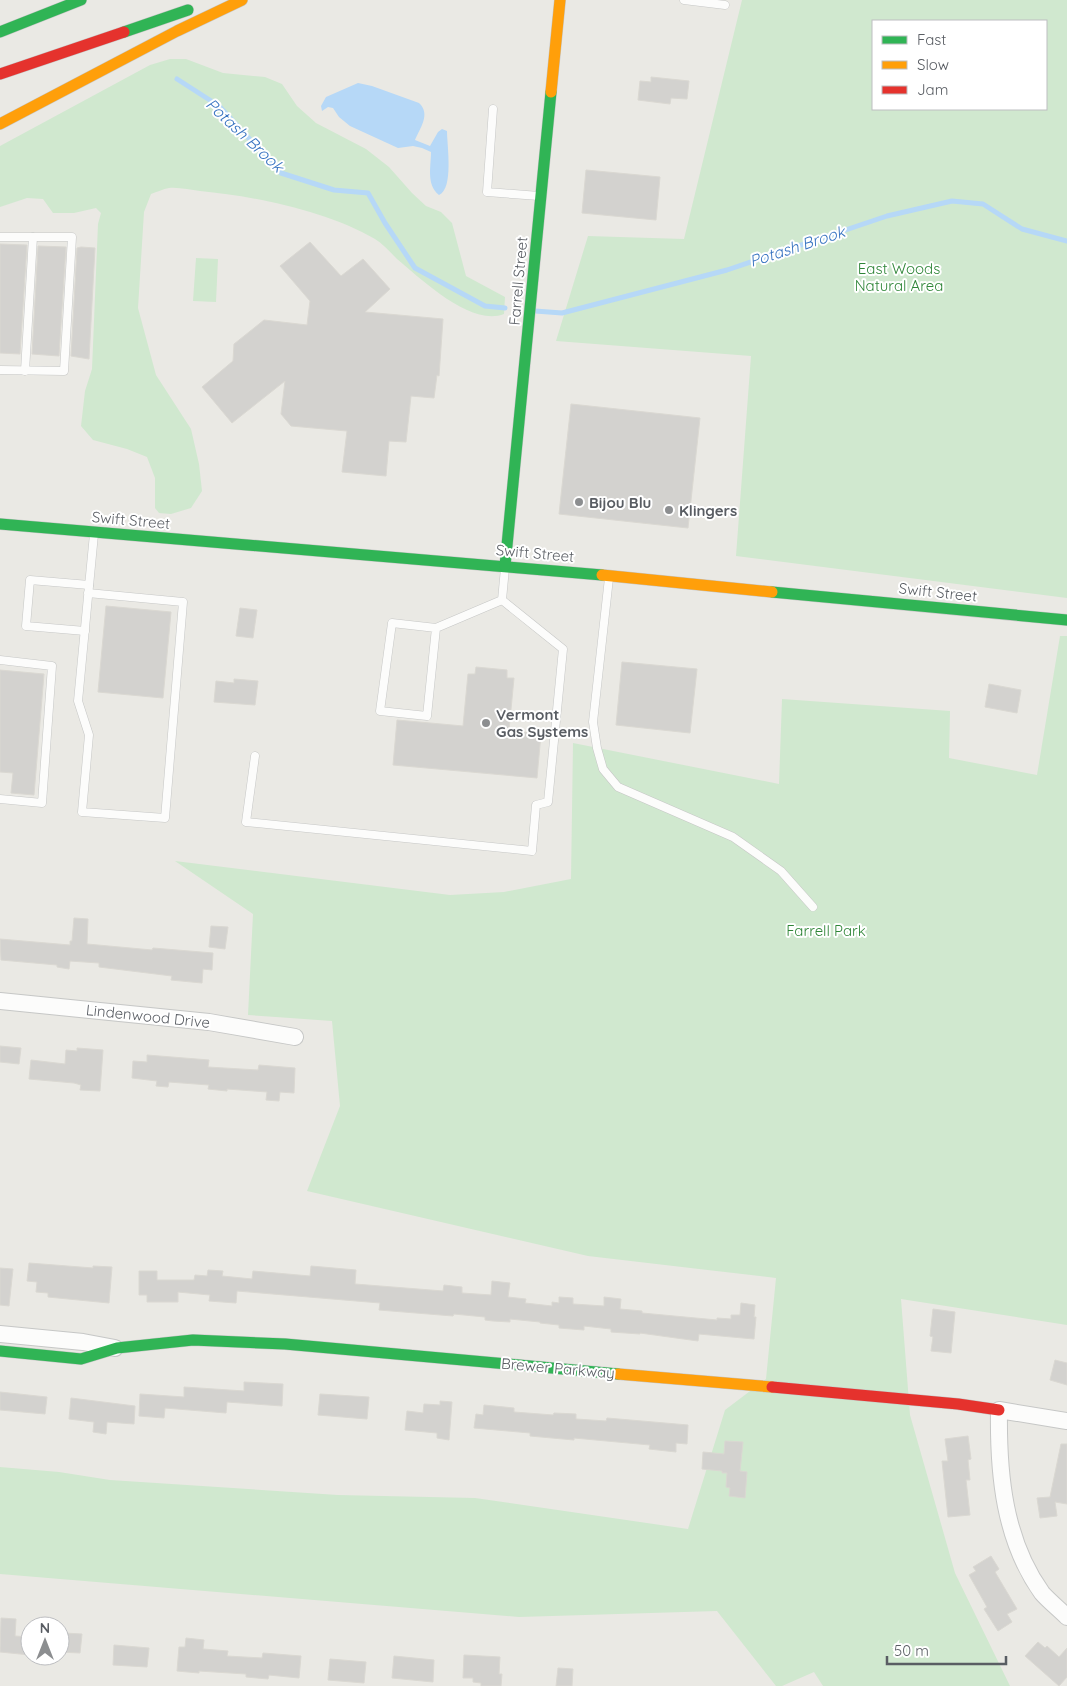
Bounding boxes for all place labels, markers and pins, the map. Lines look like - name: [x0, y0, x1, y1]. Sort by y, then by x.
- place label: Bijou Blu: [589, 493, 651, 512]
- marker: Bijou Blu: [573, 496, 585, 508]
- place label: Klingers: [679, 501, 737, 520]
- marker: Klingers: [663, 504, 675, 516]
- place label: Vermont Gas Systems: [496, 705, 588, 741]
- marker: Vermont Gas Systems: [480, 717, 492, 729]

